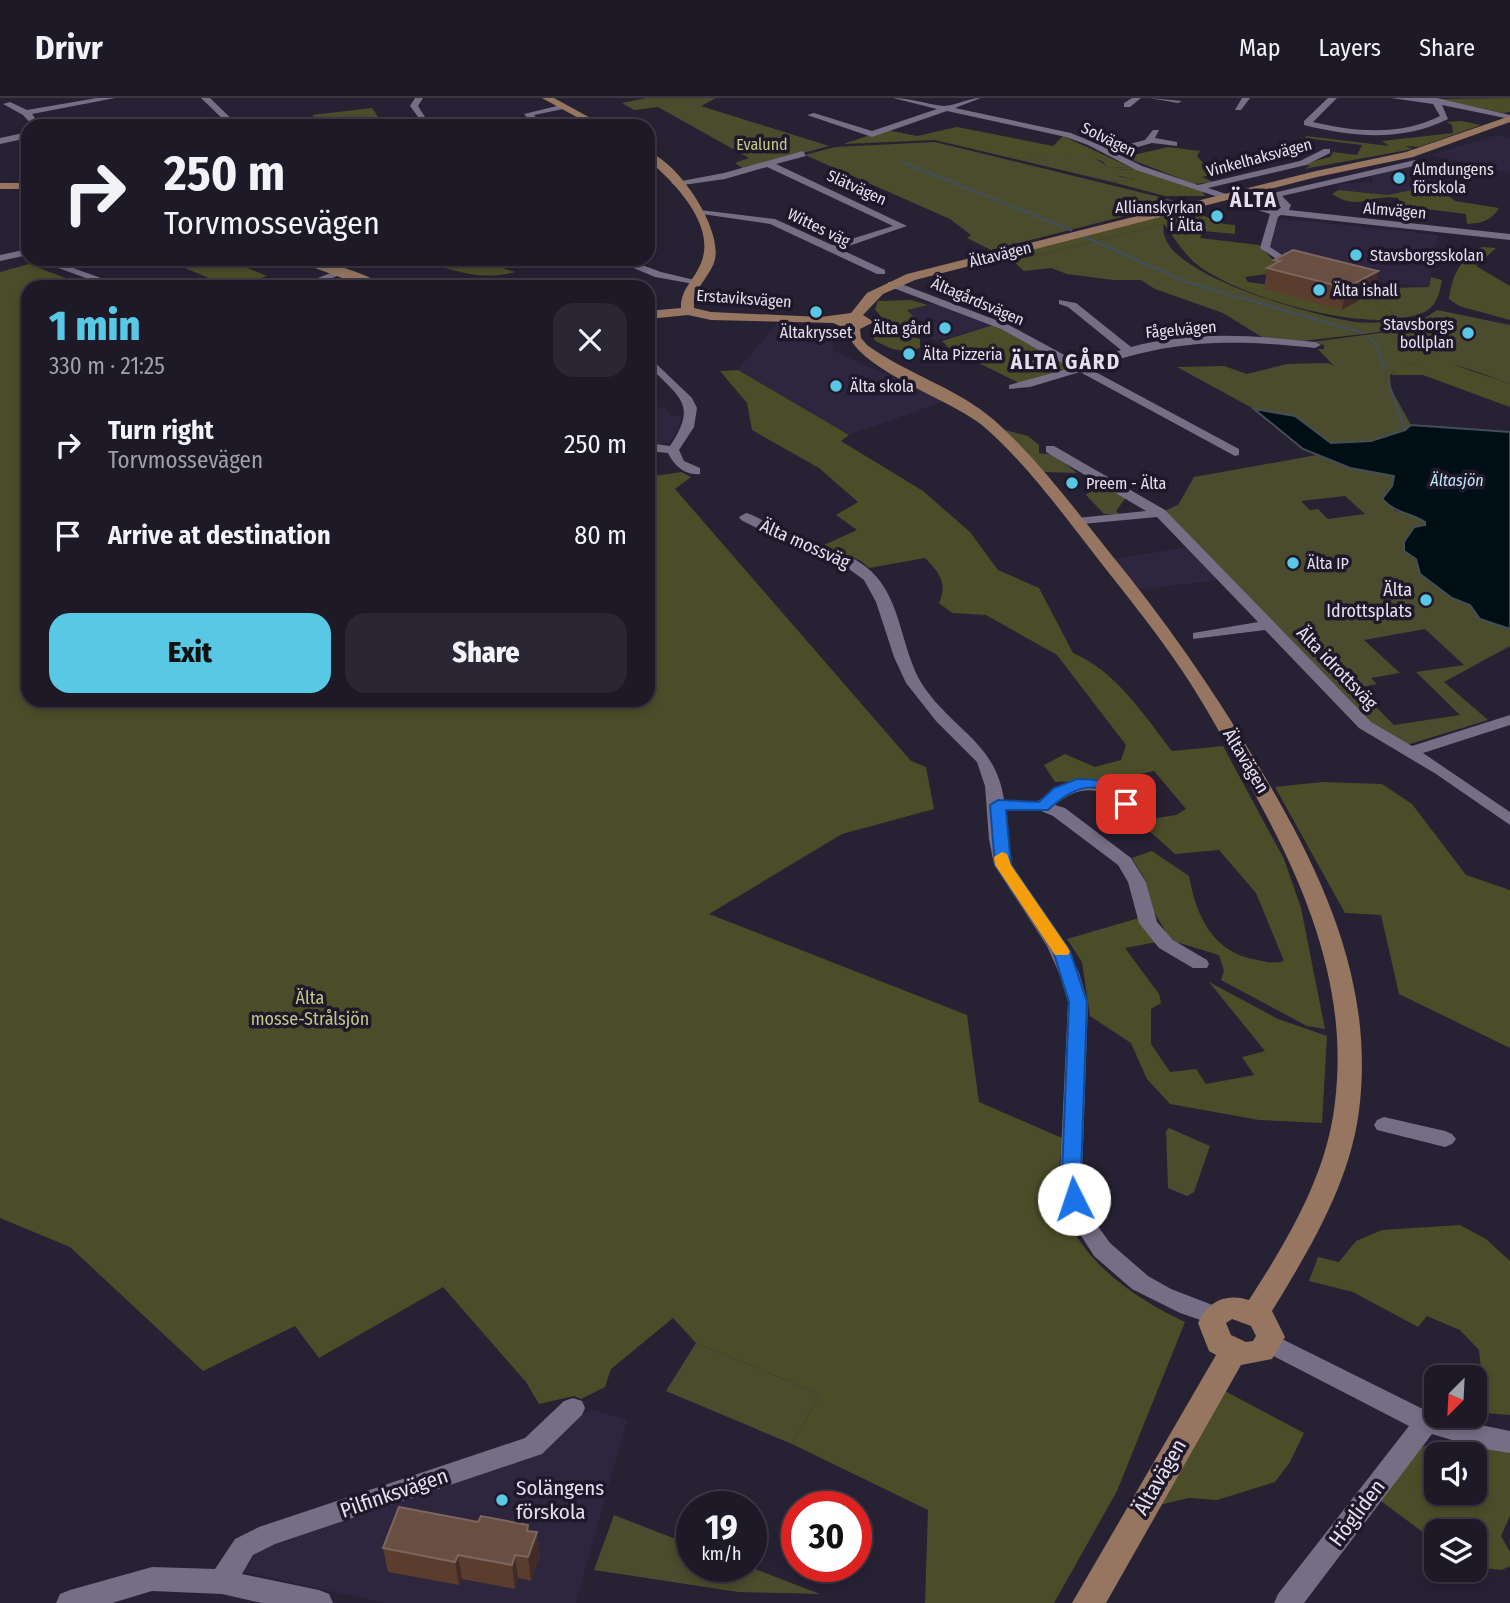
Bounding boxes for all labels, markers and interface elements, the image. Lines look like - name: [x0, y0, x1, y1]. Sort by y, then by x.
- text: Drivr: [35, 28, 103, 68]
- text: Map: [1239, 34, 1281, 62]
- text: Layers: [1319, 34, 1381, 62]
- text: Share: [1419, 34, 1475, 62]
- street label: Solvägen: [1078, 118, 1139, 161]
- street label: Vinkelhaksvägen: [1204, 134, 1314, 181]
- park label: Evalund: [736, 135, 788, 154]
- text: 250 m: [164, 144, 285, 203]
- icon: right: [49, 147, 140, 238]
- place label: Almdungens förskola: [1413, 160, 1494, 197]
- street label: Slätvägen: [824, 166, 890, 209]
- marker: Almdungens förskola: [1391, 170, 1407, 186]
- district label: ÄLTA: [1229, 186, 1278, 213]
- place label: Allianskyrkan i Älta: [1115, 198, 1203, 235]
- street label: Almvägen: [1363, 198, 1427, 223]
- text: Torvmossevägen: [164, 204, 380, 242]
- street label: Wittes väg: [785, 204, 853, 251]
- marker: Allianskyrkan i Älta: [1209, 208, 1225, 224]
- street label: Ältavägen: [967, 238, 1033, 271]
- place label: Stavsborgsskolan: [1370, 246, 1484, 265]
- marker: Stavsborgsskolan: [1348, 247, 1364, 263]
- street label: Ältagårdsvägen: [929, 273, 1027, 330]
- place label: Älta ishall: [1333, 281, 1398, 300]
- marker: Älta ishall: [1311, 282, 1327, 298]
- street label: Erstaviksvägen: [696, 286, 792, 311]
- text: 1 min: [49, 301, 140, 351]
- button: close: [553, 303, 627, 377]
- marker: Ältakrysset: [808, 304, 824, 320]
- place label: Stavsborgs bollplan: [1383, 315, 1454, 352]
- street label: Fågelvägen: [1145, 317, 1217, 342]
- place label: Älta gård: [873, 319, 931, 338]
- marker: Älta gård: [937, 320, 953, 336]
- place label: Ältakrysset: [780, 323, 853, 342]
- marker: Stavsborgs bollplan: [1460, 325, 1476, 341]
- place label: Älta Pizzeria: [923, 345, 1003, 364]
- marker: Älta Pizzeria: [901, 346, 917, 362]
- district label: ÄLTA GÅRD: [1010, 347, 1121, 375]
- text: 330 m · 21:25: [49, 352, 165, 380]
- place label: Älta skola: [850, 377, 914, 396]
- marker: Älta skola: [828, 378, 844, 394]
- text: Turn right: [108, 415, 214, 446]
- icon: right: [49, 426, 87, 464]
- text: 250 m: [564, 429, 627, 460]
- text: Torvmossevägen: [108, 446, 263, 474]
- water label: Ältasjön: [1429, 471, 1484, 490]
- place label: Preem - Älta: [1086, 474, 1166, 493]
- marker: Preem - Älta: [1064, 475, 1080, 491]
- street label: Älta mossväg: [757, 514, 854, 574]
- icon: arrive: [49, 517, 87, 555]
- text: Arrive at destination: [108, 520, 331, 551]
- text: 80 m: [574, 520, 627, 551]
- place label: Älta IP: [1307, 554, 1349, 573]
- marker: Älta IP: [1285, 555, 1301, 571]
- place label: Älta Idrottsplats: [1326, 579, 1412, 622]
- marker: Älta Idrottsplats: [1418, 592, 1434, 608]
- button: Exit: [49, 613, 331, 693]
- button: Share: [345, 613, 627, 693]
- street label: Älta idrottsväg: [1292, 622, 1382, 714]
- street label: Ältavägen: [1218, 725, 1274, 797]
- pin: [1096, 774, 1156, 834]
- icon: arrive: [1107, 785, 1145, 823]
- park label: Älta mosse-Strålsjön: [251, 987, 369, 1030]
- position arrow: [1037, 1162, 1111, 1236]
- north arrow: [1424, 1365, 1488, 1428]
- map controls: [1424, 1365, 1487, 1582]
- street label: Ältavägen: [1128, 1434, 1192, 1520]
- button: sound: [1424, 1442, 1487, 1505]
- street label: Pilfinksvägen: [337, 1462, 451, 1524]
- street label: Högliden: [1323, 1474, 1391, 1552]
- place label: Solängens förskola: [516, 1475, 604, 1525]
- speed limit sign: 30: [781, 1491, 872, 1582]
- marker: Solängens förskola: [494, 1492, 510, 1508]
- text: 19: [705, 1506, 738, 1548]
- button: layers: [1424, 1519, 1487, 1582]
- text: km/h: [701, 1543, 742, 1565]

